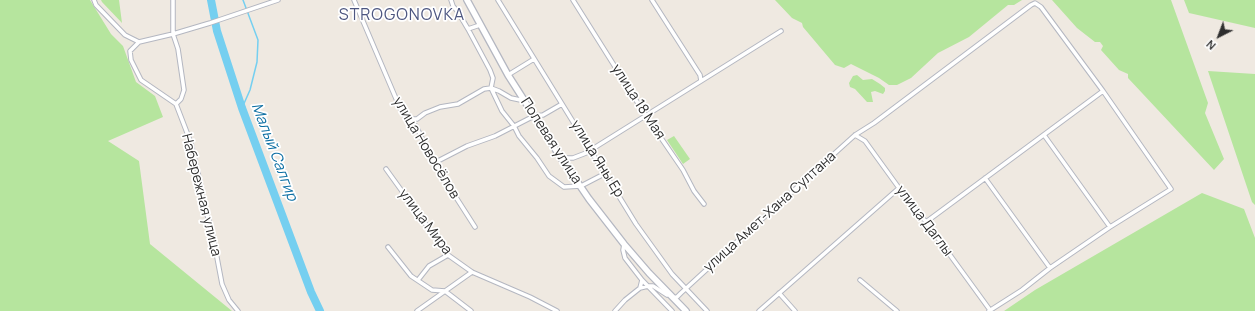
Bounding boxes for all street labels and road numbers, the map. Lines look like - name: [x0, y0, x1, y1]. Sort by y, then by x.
- street label: улица 18 Мая: [608, 61, 668, 143]
- street label: улица Новосёлов: [389, 94, 463, 202]
- street label: Полевая улица: [517, 95, 585, 187]
- street label: улица Яны Ер: [567, 117, 627, 201]
- street label: Набережная улица: [178, 132, 224, 258]
- street label: улица Амет-Хана Султана: [700, 148, 840, 276]
- street label: улица Даглы: [892, 182, 956, 260]
- street label: улица Мира: [395, 186, 455, 258]

